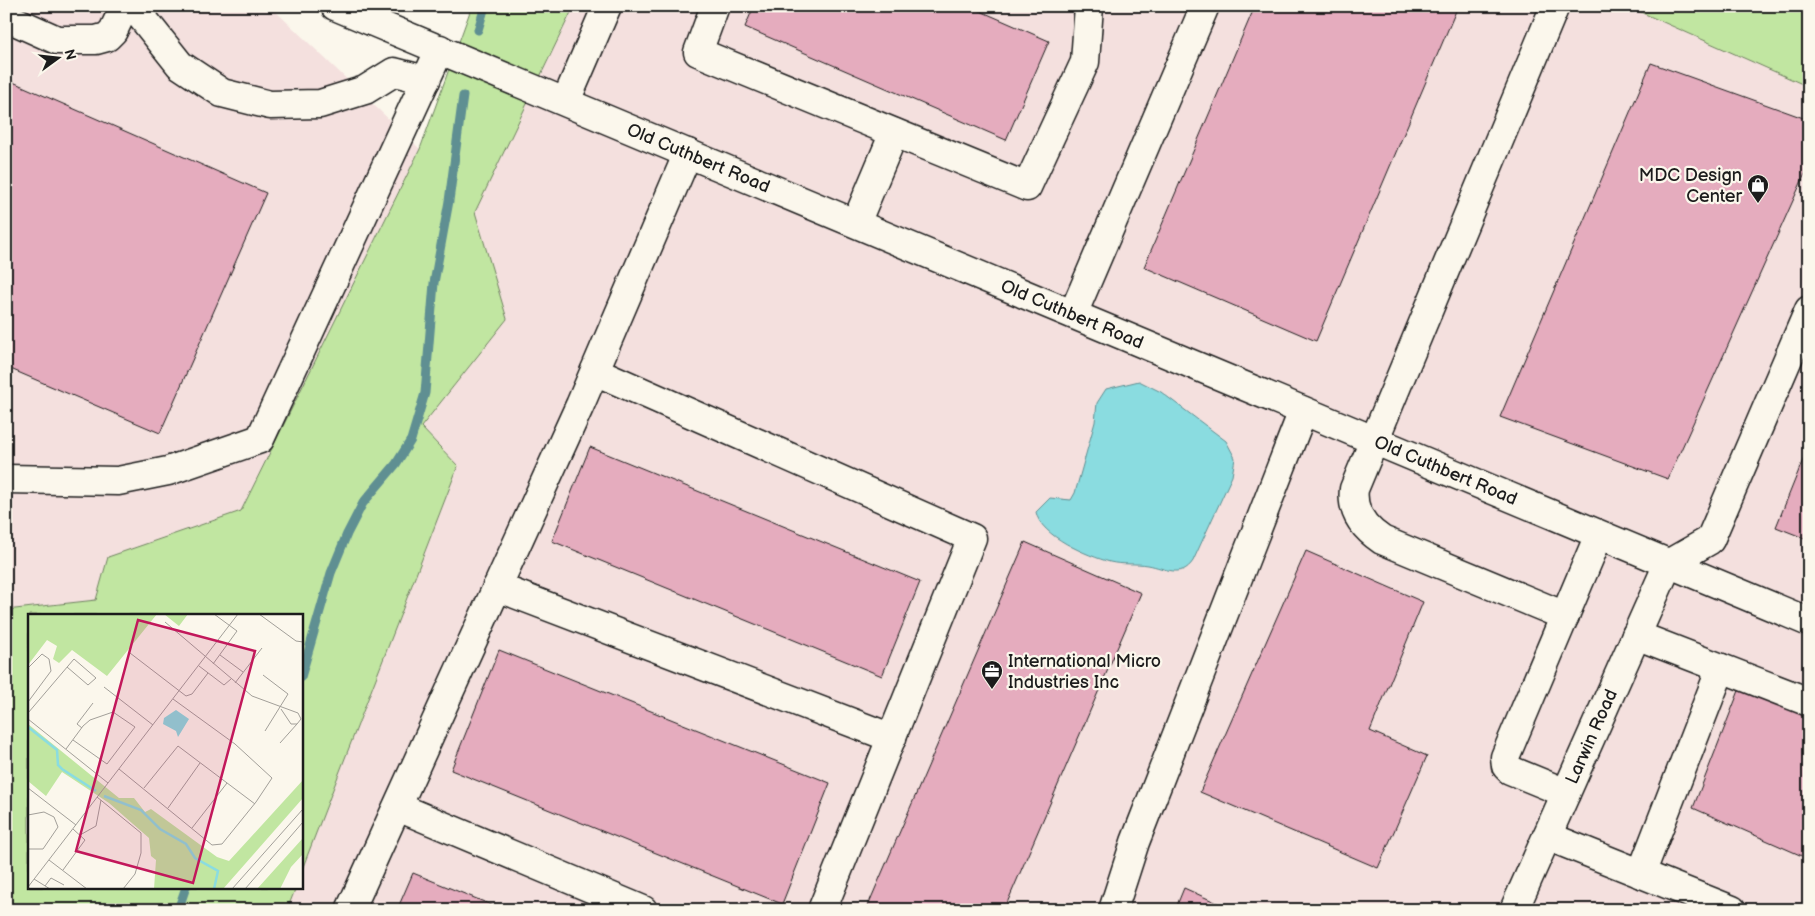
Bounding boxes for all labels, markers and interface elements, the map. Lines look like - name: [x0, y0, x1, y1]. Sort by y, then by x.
- north arrow: [32, 32, 82, 82]
- text: N: [61, 47, 80, 62]
- street label: Old Cuthbert Road: [624, 119, 773, 198]
- place label: MDC Design Center: [1639, 165, 1742, 207]
- shop icon: MDC Design Center: [1746, 173, 1770, 204]
- street label: Old Cuthbert Road: [997, 275, 1147, 354]
- street label: Old Cuthbert Road: [1371, 432, 1520, 510]
- inset map: [28, 614, 302, 888]
- place label: International Micro Industries Inc: [1008, 651, 1161, 693]
- office icon: International Micro Industries Inc: [980, 659, 1004, 690]
- street label: Larwin Road: [1562, 686, 1622, 787]

